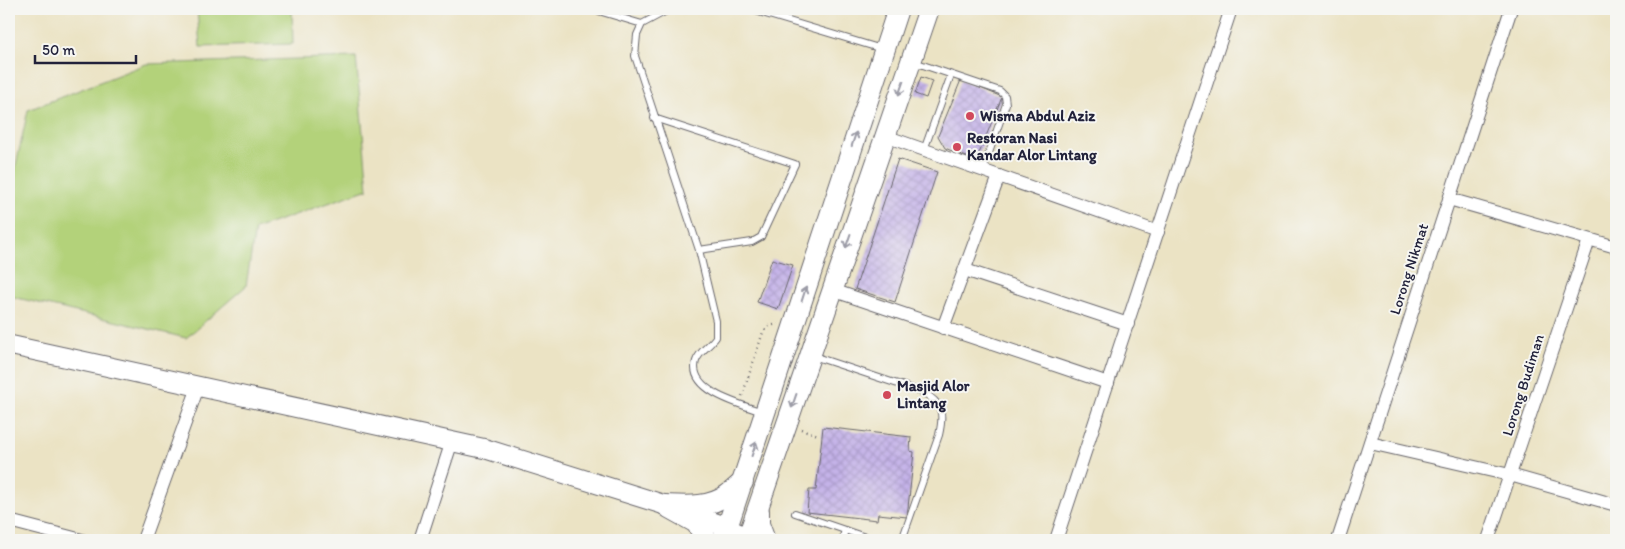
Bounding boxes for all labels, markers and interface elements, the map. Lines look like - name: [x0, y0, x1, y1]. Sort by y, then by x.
- scale bar: [35, 32, 136, 64]
- text: 50 m: [42, 41, 75, 59]
- one-way arrow: [896, 80, 906, 96]
- place label: Wisma Abdul Aziz: [980, 107, 1096, 125]
- marker: Wisma Abdul Aziz: [964, 110, 976, 122]
- place label: Restoran Nasi Kandar Alor Lintang: [967, 129, 1097, 165]
- one-way arrow: [850, 132, 860, 148]
- marker: Restoran Nasi Kandar Alor Lintang: [951, 141, 963, 153]
- street label: Lorong Nikmat: [1386, 221, 1432, 317]
- one-way arrow: [843, 233, 853, 249]
- one-way arrow: [800, 286, 810, 302]
- street label: Lorong Budiman: [1498, 331, 1548, 438]
- place label: Masjid Alor Lintang: [897, 377, 970, 413]
- marker: Masjid Alor Lintang: [881, 389, 893, 401]
- one-way arrow: [789, 393, 798, 408]
- one-way arrow: [750, 441, 759, 457]

